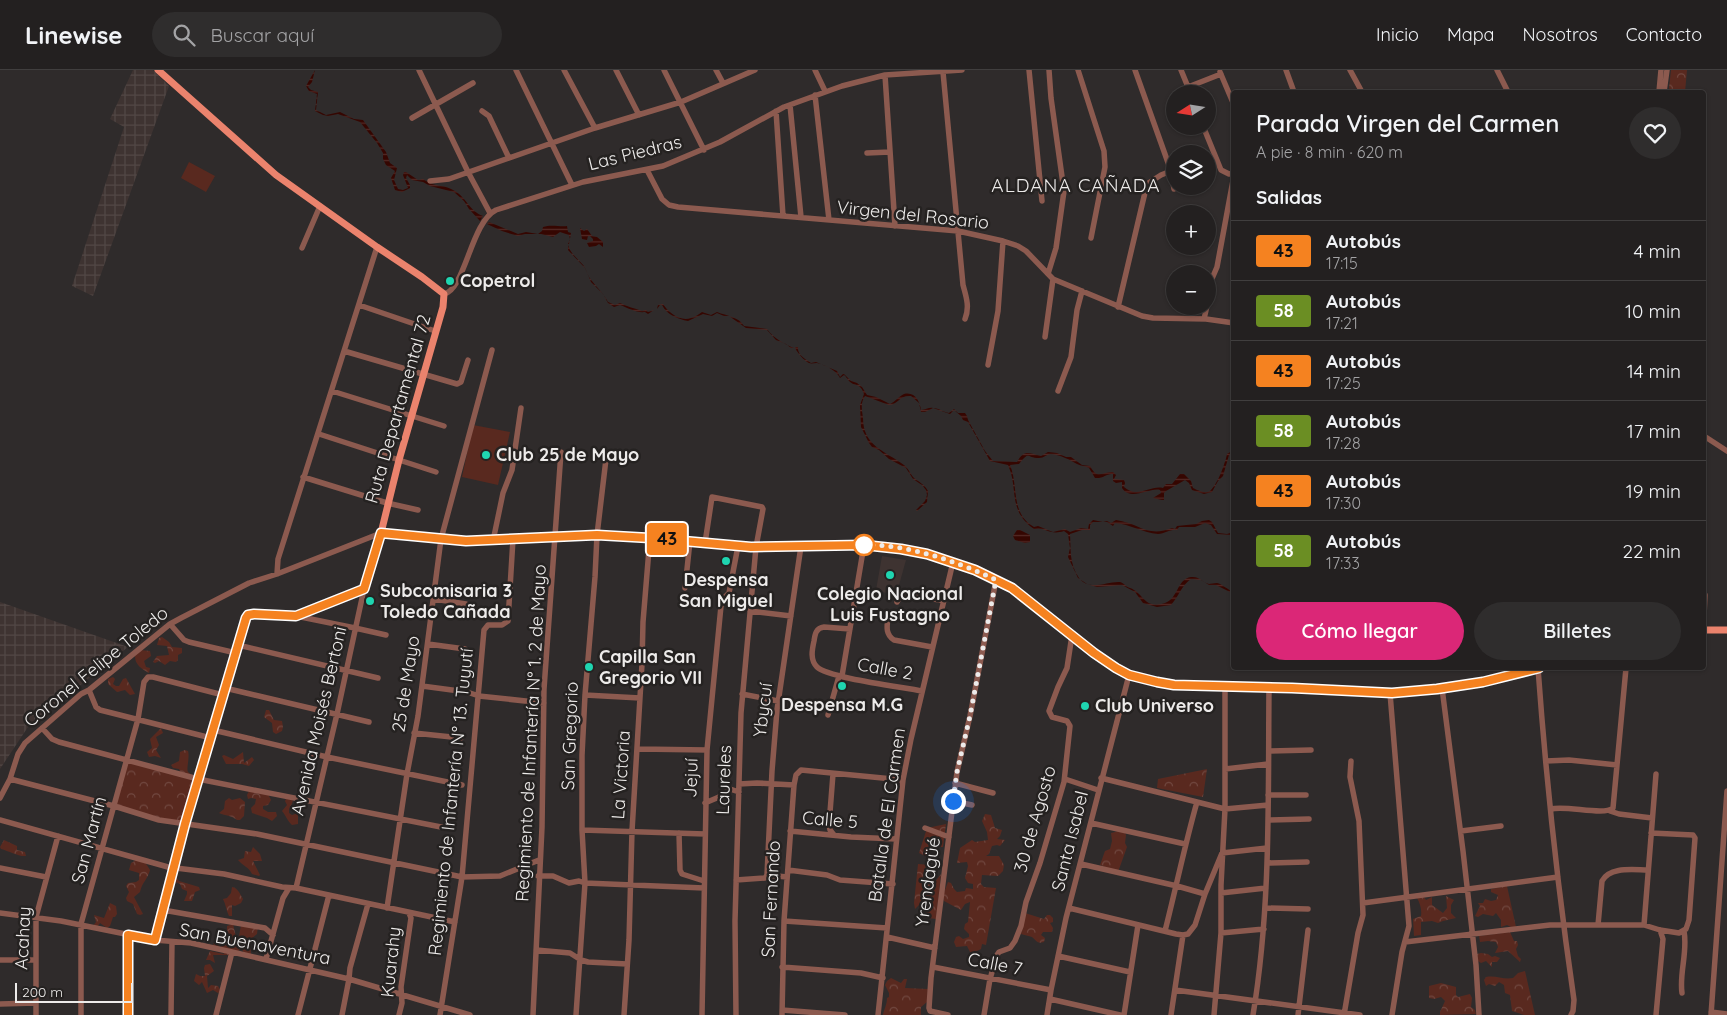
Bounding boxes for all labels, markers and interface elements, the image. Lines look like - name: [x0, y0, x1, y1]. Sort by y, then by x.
- search box: [152, 12, 502, 57]
- text: Linewise: [25, 20, 122, 50]
- icon: search: [170, 21, 198, 49]
- text: Buscar aquí: [210, 23, 314, 47]
- text: Inicio: [1376, 23, 1419, 46]
- text: Mapa: [1447, 23, 1495, 46]
- text: Nosotros: [1523, 23, 1598, 46]
- text: Contacto: [1626, 23, 1702, 46]
- north arrow: [1166, 85, 1216, 135]
- map controls: [1166, 85, 1216, 315]
- button: heart: [1629, 107, 1681, 159]
- text: Parada Virgen del Carmen: [1256, 108, 1559, 138]
- street label: Las Piedras: [586, 130, 684, 175]
- text: A pie · 8 min · 620 m: [1256, 142, 1403, 162]
- button: layers: [1166, 145, 1216, 195]
- district label: ALDANA CAÑADA: [991, 173, 1161, 197]
- text: Salidas: [1256, 185, 1322, 209]
- street label: Virgen del Rosario: [836, 195, 990, 234]
- button: +: [1166, 205, 1216, 255]
- text: Autobús: [1326, 229, 1401, 253]
- text: 43: [1273, 239, 1294, 262]
- text: 4 min: [1633, 239, 1681, 263]
- text: 17:15: [1326, 253, 1358, 273]
- button: −: [1166, 265, 1216, 315]
- place label: Copetrol: [460, 269, 535, 292]
- marker: Copetrol: [444, 275, 456, 287]
- text: Autobús: [1326, 289, 1401, 313]
- text: 58: [1273, 299, 1294, 322]
- text: 10 min: [1625, 299, 1681, 323]
- street label: Ruta Departamental 72: [360, 312, 435, 506]
- text: 17:21: [1326, 313, 1358, 333]
- text: Autobús: [1326, 349, 1401, 373]
- text: 43: [1273, 359, 1294, 382]
- text: 14 min: [1627, 359, 1681, 383]
- text: 17:25: [1326, 373, 1361, 393]
- text: Autobús: [1326, 409, 1401, 433]
- text: 58: [1273, 419, 1294, 442]
- text: 17 min: [1627, 419, 1681, 443]
- text: 17:28: [1326, 433, 1361, 453]
- place label: Club 25 de Mayo: [496, 443, 639, 466]
- marker: Club 25 de Mayo: [480, 449, 492, 461]
- text: Autobús: [1326, 469, 1401, 493]
- text: 43: [1273, 479, 1294, 502]
- text: 19 min: [1626, 479, 1681, 503]
- text: 17:30: [1326, 493, 1361, 513]
- line badge: 43: [644, 523, 690, 555]
- text: 43: [657, 527, 677, 550]
- text: Autobús: [1326, 529, 1401, 553]
- unlabelled marker: [853, 534, 875, 556]
- text: 58: [1273, 539, 1294, 562]
- text: 22 min: [1622, 539, 1681, 563]
- text: 17:33: [1326, 553, 1360, 573]
- marker: Despensa San Miguel: [720, 555, 732, 567]
- street label: Regimiento de Infantería N° 1. 2 de Mayo: [510, 564, 551, 902]
- place label: Despensa San Miguel: [679, 568, 773, 612]
- marker: Colegio Nacional Luis Fustagno: [884, 569, 896, 581]
- place label: Subcomisaria 3 Toledo Cañada: [380, 579, 512, 623]
- place label: Colegio Nacional Luis Fustagno: [817, 582, 963, 626]
- marker: Subcomisaria 3 Toledo Cañada: [364, 595, 376, 607]
- street label: Coronel Felipe Toledo: [19, 601, 173, 732]
- button: Cómo llegar: [1256, 602, 1464, 660]
- button: Billetes: [1474, 602, 1681, 660]
- street label: Avenida Moisés Bertoni: [286, 624, 351, 818]
- street label: 25 de Mayo: [387, 634, 424, 734]
- place label: Capilla San Gregorio VII: [599, 645, 702, 689]
- street label: Regimiento de Infantería N° 13. Tuyutí: [423, 647, 478, 957]
- street label: Calle 2: [856, 652, 915, 685]
- marker: Capilla San Gregorio VII: [583, 661, 595, 673]
- marker: Despensa M.G: [836, 680, 848, 692]
- street label: San Gregorio: [556, 681, 583, 791]
- street label: Ybycuí: [748, 681, 777, 738]
- place label: Despensa M.G: [781, 693, 903, 716]
- place label: Club Universo: [1095, 694, 1214, 717]
- marker: Club Universo: [1079, 700, 1091, 712]
- street label: Batalla de El Carmen: [863, 726, 910, 903]
- street label: La Victoria: [606, 730, 635, 820]
- street label: Laureles: [711, 745, 736, 815]
- street label: Jejuí: [678, 758, 703, 798]
- street label: 30 de Agosto: [1008, 763, 1061, 875]
- street label: Santa Isabel: [1046, 788, 1093, 893]
- your location: [941, 789, 966, 814]
- street label: San Martín: [66, 794, 111, 886]
- street label: Calle 5: [801, 806, 859, 833]
- street label: Yrendagüé: [910, 836, 945, 928]
- street label: San Fernando: [756, 840, 785, 958]
- street label: Acahay: [9, 906, 36, 970]
- street label: San Buenaventura: [178, 918, 333, 969]
- street label: Kuarahy: [375, 925, 406, 998]
- street label: Calle 7: [966, 947, 1024, 980]
- scale bar: [15, 980, 132, 1003]
- text: 200 m: [22, 983, 63, 1001]

